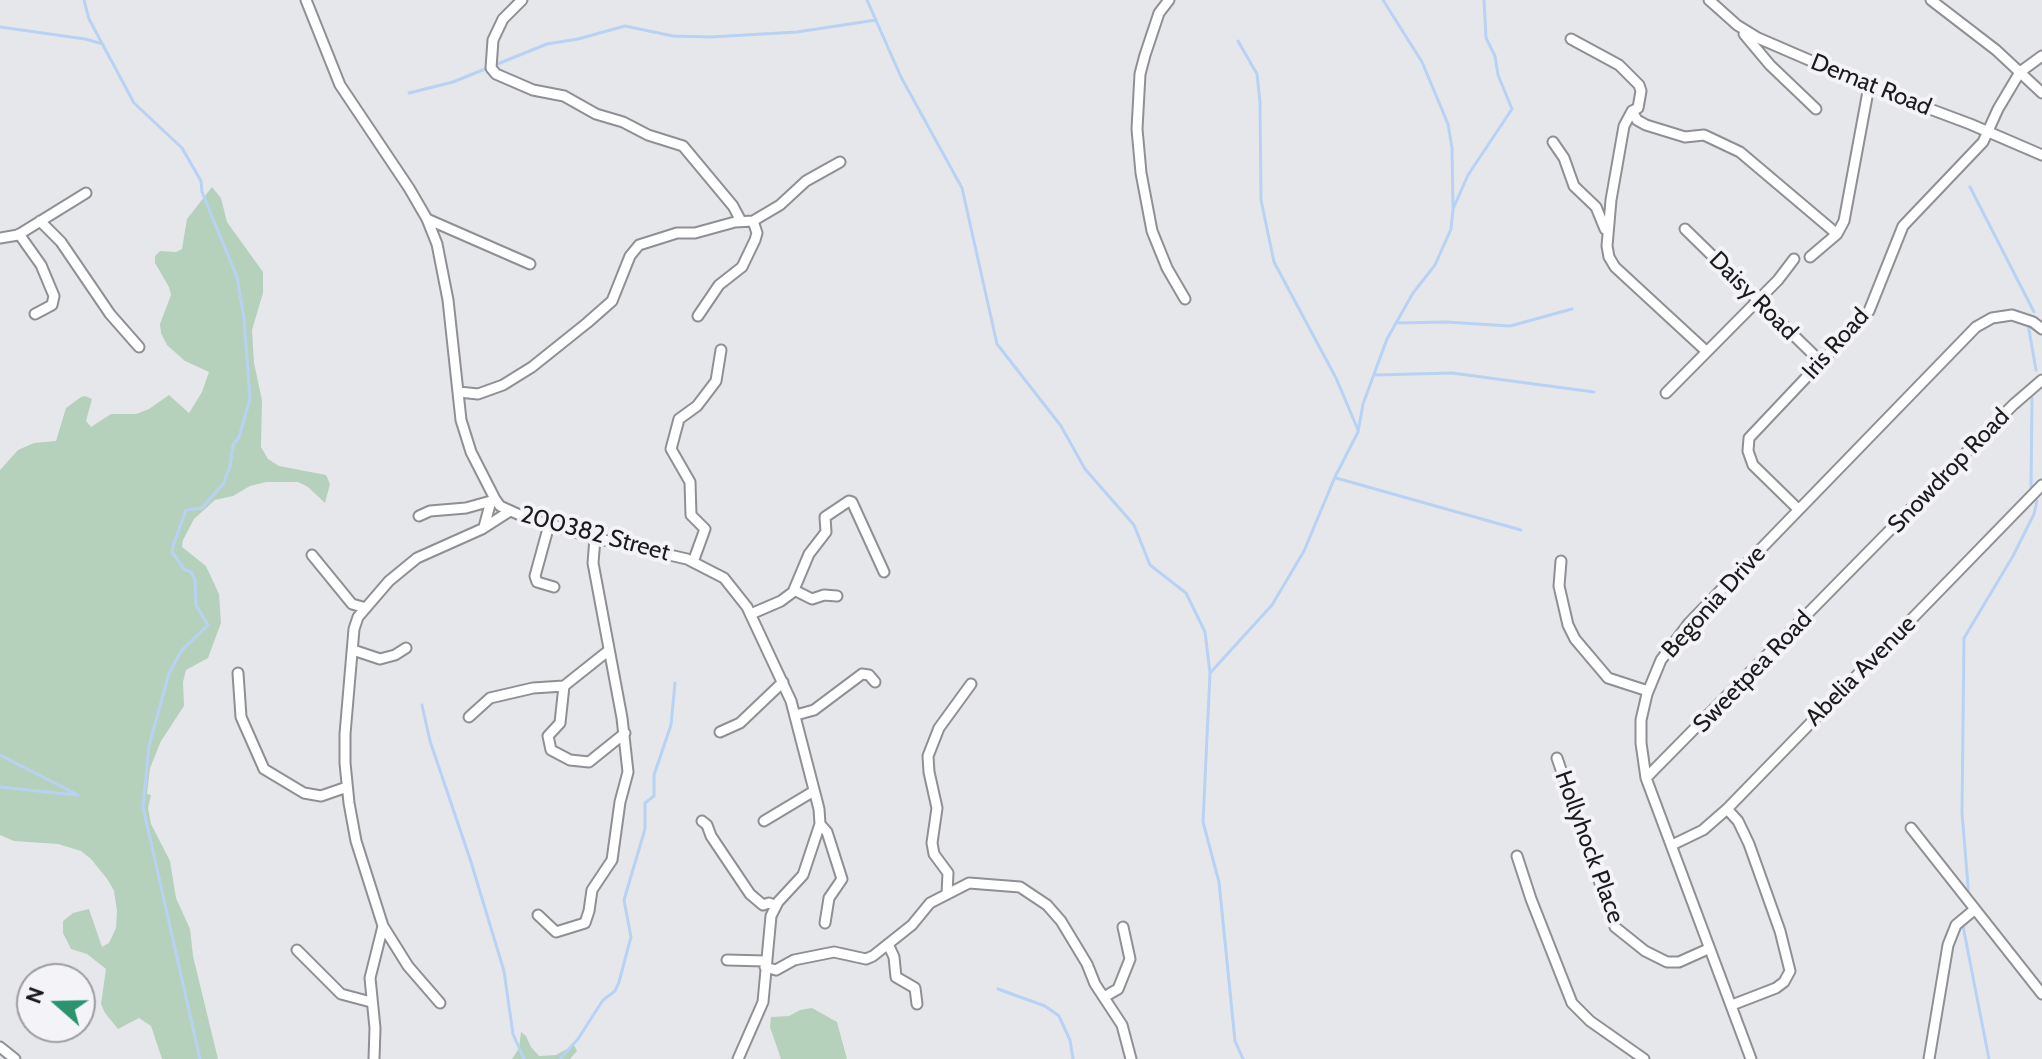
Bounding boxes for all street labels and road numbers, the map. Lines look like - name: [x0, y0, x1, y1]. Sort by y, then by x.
- street label: Demat Road: [1807, 48, 1935, 122]
- street label: Daisy Road: [1703, 246, 1803, 346]
- street label: Iris Road: [1797, 302, 1875, 386]
- street label: Snowdrop Road: [1882, 403, 2016, 539]
- street label: 200382 Street: [517, 500, 673, 568]
- street label: Begonia Drive: [1656, 540, 1772, 664]
- street label: Sweetpea Road: [1688, 605, 1818, 739]
- street label: Abelia Avenue: [1800, 610, 1922, 732]
- street label: Hollyhock Place: [1548, 767, 1630, 927]

